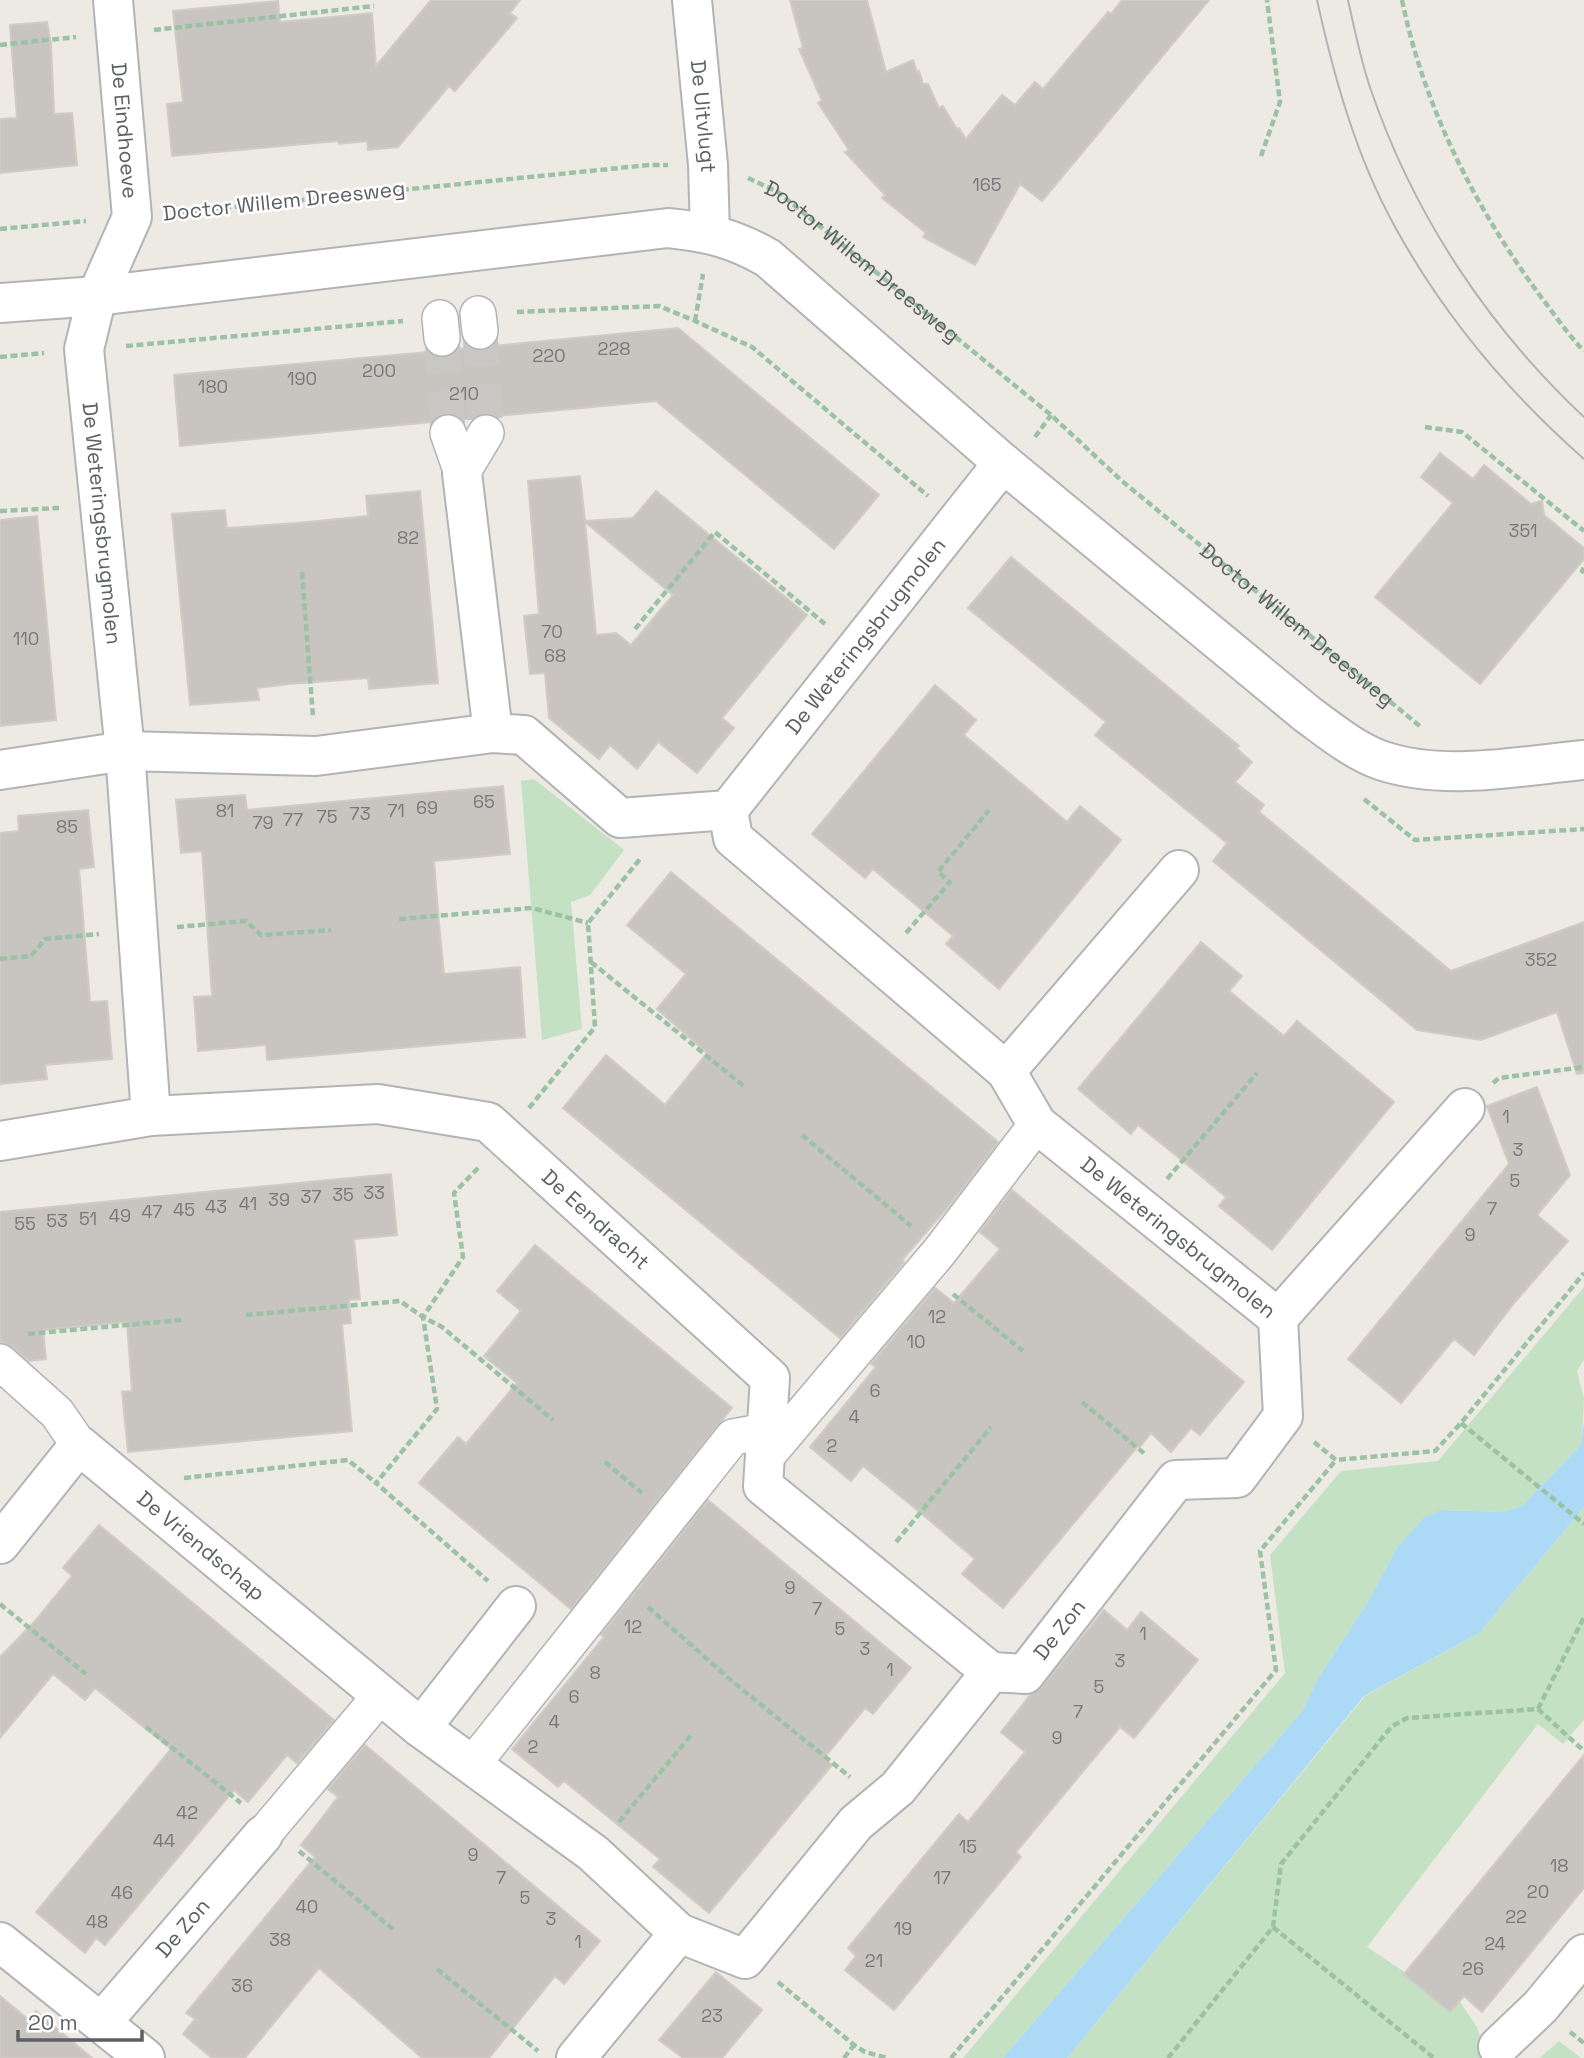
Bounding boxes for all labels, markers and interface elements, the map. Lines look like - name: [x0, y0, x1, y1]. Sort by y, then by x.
- street label: De Uitvlugt: [685, 59, 722, 173]
- street label: De Eindhoeve: [106, 61, 144, 200]
- house number: 165: [972, 173, 1002, 196]
- street label: Doctor Willem Dreesweg: [161, 174, 407, 227]
- street label: Doctor Willem Dreesweg: [761, 174, 966, 348]
- house number: 228: [598, 337, 630, 360]
- house number: 220: [532, 344, 566, 367]
- house number: 200: [362, 359, 396, 382]
- house number: 190: [287, 367, 317, 390]
- house number: 180: [198, 375, 228, 398]
- house number: 210: [449, 382, 479, 405]
- street label: De Weteringsbrugmolen: [76, 401, 128, 646]
- house number: 351: [1509, 519, 1537, 542]
- house number: 82: [397, 526, 419, 549]
- street label: De Weteringsbrugmolen: [779, 532, 951, 740]
- street label: Doctor Willem Dreesweg: [1194, 537, 1400, 712]
- house number: 70: [541, 620, 563, 643]
- house number: 110: [13, 627, 39, 650]
- house number: 68: [544, 644, 566, 667]
- house number: 65: [473, 790, 495, 813]
- house number: 69: [416, 796, 438, 819]
- house number: 81: [216, 799, 234, 822]
- house number: 71: [387, 799, 405, 822]
- house number: 73: [349, 802, 371, 825]
- house number: 75: [317, 805, 337, 828]
- house number: 77: [283, 808, 303, 831]
- house number: 79: [252, 811, 274, 834]
- house number: 85: [56, 815, 78, 838]
- house number: 352: [1525, 948, 1557, 971]
- house number: 1: [1502, 1105, 1510, 1128]
- house number: 3: [1513, 1138, 1523, 1161]
- street label: De Weteringsbrugmolen: [1075, 1150, 1282, 1324]
- street label: De Eendracht: [536, 1163, 655, 1275]
- house number: 5: [1510, 1169, 1520, 1192]
- house number: 33: [363, 1181, 385, 1204]
- house number: 35: [332, 1183, 354, 1206]
- house number: 37: [300, 1185, 322, 1208]
- house number: 39: [268, 1188, 290, 1211]
- house number: 41: [239, 1192, 257, 1215]
- house number: 43: [205, 1195, 227, 1218]
- house number: 7: [1487, 1197, 1497, 1220]
- house number: 45: [173, 1198, 195, 1221]
- house number: 47: [142, 1200, 162, 1223]
- house number: 49: [109, 1204, 131, 1227]
- house number: 51: [79, 1207, 97, 1230]
- house number: 53: [46, 1209, 68, 1232]
- house number: 55: [14, 1212, 36, 1235]
- house number: 9: [1464, 1223, 1476, 1246]
- house number: 12: [928, 1305, 946, 1328]
- house number: 10: [906, 1330, 926, 1353]
- house number: 6: [869, 1379, 881, 1402]
- house number: 4: [848, 1405, 860, 1428]
- house number: 2: [827, 1434, 837, 1457]
- street label: De Vriendschap: [132, 1485, 271, 1606]
- house number: 9: [784, 1576, 796, 1599]
- street label: De Zon: [1027, 1594, 1091, 1665]
- house number: 7: [812, 1597, 822, 1620]
- house number: 12: [624, 1615, 642, 1638]
- house number: 5: [835, 1617, 845, 1640]
- house number: 1: [1139, 1622, 1147, 1645]
- house number: 3: [860, 1637, 870, 1660]
- house number: 3: [1115, 1649, 1125, 1672]
- house number: 1: [886, 1658, 894, 1681]
- house number: 8: [589, 1661, 601, 1684]
- house number: 5: [1094, 1675, 1104, 1698]
- house number: 6: [568, 1685, 580, 1708]
- house number: 7: [1073, 1700, 1083, 1723]
- house number: 4: [548, 1710, 560, 1733]
- house number: 9: [1051, 1726, 1063, 1749]
- house number: 2: [528, 1735, 538, 1758]
- house number: 42: [176, 1801, 198, 1824]
- house number: 44: [153, 1829, 175, 1852]
- house number: 15: [959, 1835, 977, 1858]
- house number: 9: [467, 1843, 479, 1866]
- house number: 18: [1550, 1854, 1568, 1877]
- house number: 7: [496, 1866, 506, 1889]
- house number: 17: [933, 1866, 951, 1889]
- house number: 20: [1527, 1880, 1549, 1903]
- house number: 46: [111, 1881, 133, 1904]
- house number: 5: [520, 1886, 530, 1909]
- street label: De Zon: [150, 1893, 215, 1963]
- house number: 40: [296, 1895, 318, 1918]
- house number: 22: [1505, 1905, 1527, 1928]
- house number: 3: [546, 1907, 556, 1930]
- house number: 48: [86, 1910, 108, 1933]
- house number: 19: [894, 1917, 912, 1940]
- house number: 38: [269, 1928, 291, 1951]
- house number: 1: [574, 1930, 582, 1953]
- house number: 24: [1484, 1932, 1506, 1955]
- house number: 21: [865, 1949, 883, 1972]
- house number: 26: [1462, 1957, 1484, 1980]
- house number: 36: [231, 1974, 253, 1997]
- scale bar: [18, 1998, 142, 2042]
- house number: 23: [701, 2004, 723, 2027]
- text: 20 m: [28, 2009, 78, 2036]

